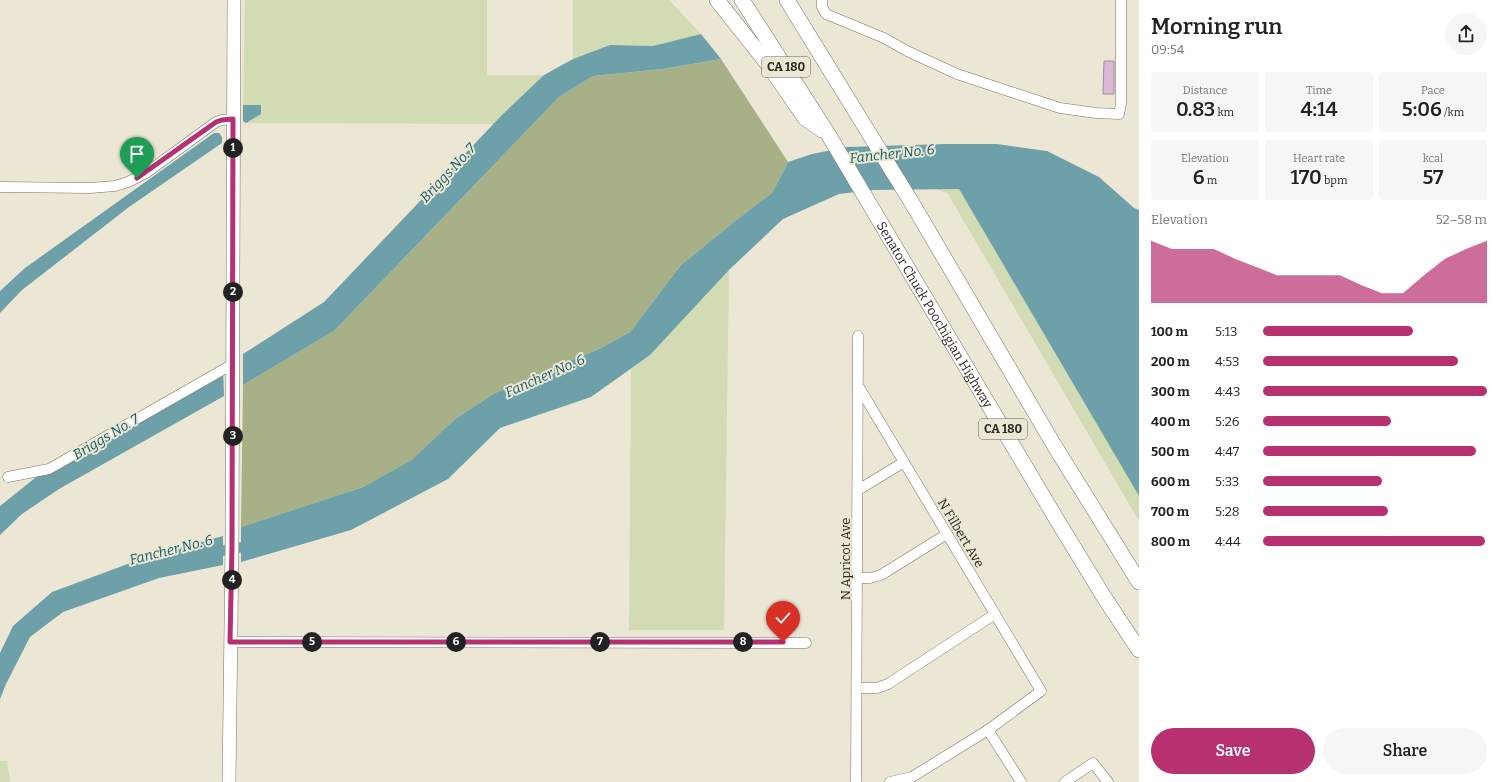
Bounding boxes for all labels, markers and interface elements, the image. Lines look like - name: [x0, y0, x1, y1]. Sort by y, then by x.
- text: Morning run: [1151, 13, 1282, 40]
- button: share: [1445, 13, 1487, 55]
- text: 09:54: [1151, 42, 1184, 57]
- road number: CA 180: [762, 57, 810, 77]
- text: Distance: [1183, 84, 1227, 97]
- text: Time: [1306, 84, 1332, 97]
- text: Pace: [1421, 84, 1445, 97]
- text: 0.83: [1176, 97, 1215, 121]
- text: 4:14: [1300, 97, 1338, 121]
- text: 5:06: [1402, 97, 1442, 121]
- text: km: [1215, 106, 1234, 119]
- text: /km: [1442, 106, 1464, 119]
- pin: [120, 137, 154, 178]
- pin: 1: [223, 138, 243, 158]
- water label: Briggs No. 7: [417, 139, 480, 206]
- text: 1: [231, 141, 235, 154]
- water label: Fancher No. 6: [849, 141, 935, 167]
- icon: arrive: [126, 143, 148, 165]
- text: Elevation: [1181, 152, 1229, 165]
- text: Heart rate: [1293, 152, 1345, 165]
- text: kcal: [1423, 152, 1443, 165]
- text: 6: [1193, 165, 1205, 189]
- text: 170: [1291, 165, 1322, 189]
- text: 57: [1423, 165, 1443, 189]
- text: m: [1205, 174, 1217, 187]
- text: bpm: [1322, 174, 1347, 187]
- text: Elevation: [1151, 212, 1208, 227]
- text: 52–58 m: [1436, 212, 1487, 227]
- street label: Senator Chuck Poochigian Highway: [874, 219, 996, 410]
- pin: 2: [223, 282, 243, 302]
- text: 2: [230, 285, 236, 298]
- text: 100 m: [1151, 324, 1188, 339]
- text: 5:13: [1215, 324, 1237, 339]
- water label: Fancher No. 6: [503, 351, 587, 401]
- text: 200 m: [1151, 354, 1190, 369]
- text: 4:53: [1215, 354, 1239, 369]
- text: 300 m: [1151, 384, 1190, 399]
- text: 4:43: [1215, 384, 1240, 399]
- water label: Briggs No. 7: [70, 410, 143, 463]
- text: 400 m: [1151, 414, 1190, 429]
- text: 5:26: [1215, 414, 1239, 429]
- road number: CA 180: [979, 419, 1027, 439]
- pin: 3: [223, 426, 243, 446]
- text: 3: [230, 429, 236, 442]
- text: 500 m: [1151, 444, 1189, 459]
- text: 4:47: [1215, 444, 1239, 459]
- text: 600 m: [1151, 474, 1190, 489]
- text: 5:33: [1215, 474, 1239, 489]
- street label: N Filbert Ave: [935, 496, 987, 570]
- text: 700 m: [1151, 504, 1189, 519]
- text: 5:28: [1215, 504, 1240, 519]
- street label: N Apricot Ave: [838, 518, 853, 600]
- water label: Fancher No. 6: [128, 531, 214, 569]
- text: 800 m: [1151, 534, 1190, 549]
- text: 4:44: [1215, 534, 1241, 549]
- pin: 4: [222, 570, 242, 590]
- text: 4: [229, 573, 235, 586]
- pin: [766, 601, 800, 642]
- icon: check: [772, 607, 794, 629]
- pin: 5: [302, 632, 322, 652]
- pin: 6: [446, 632, 466, 652]
- pin: 7: [590, 632, 610, 652]
- pin: 8: [733, 632, 753, 652]
- text: 5: [309, 635, 315, 648]
- text: 6: [453, 635, 459, 648]
- text: 7: [597, 635, 603, 648]
- text: 8: [740, 635, 746, 648]
- button: Save: [1151, 728, 1315, 774]
- button: Share: [1323, 728, 1487, 774]

